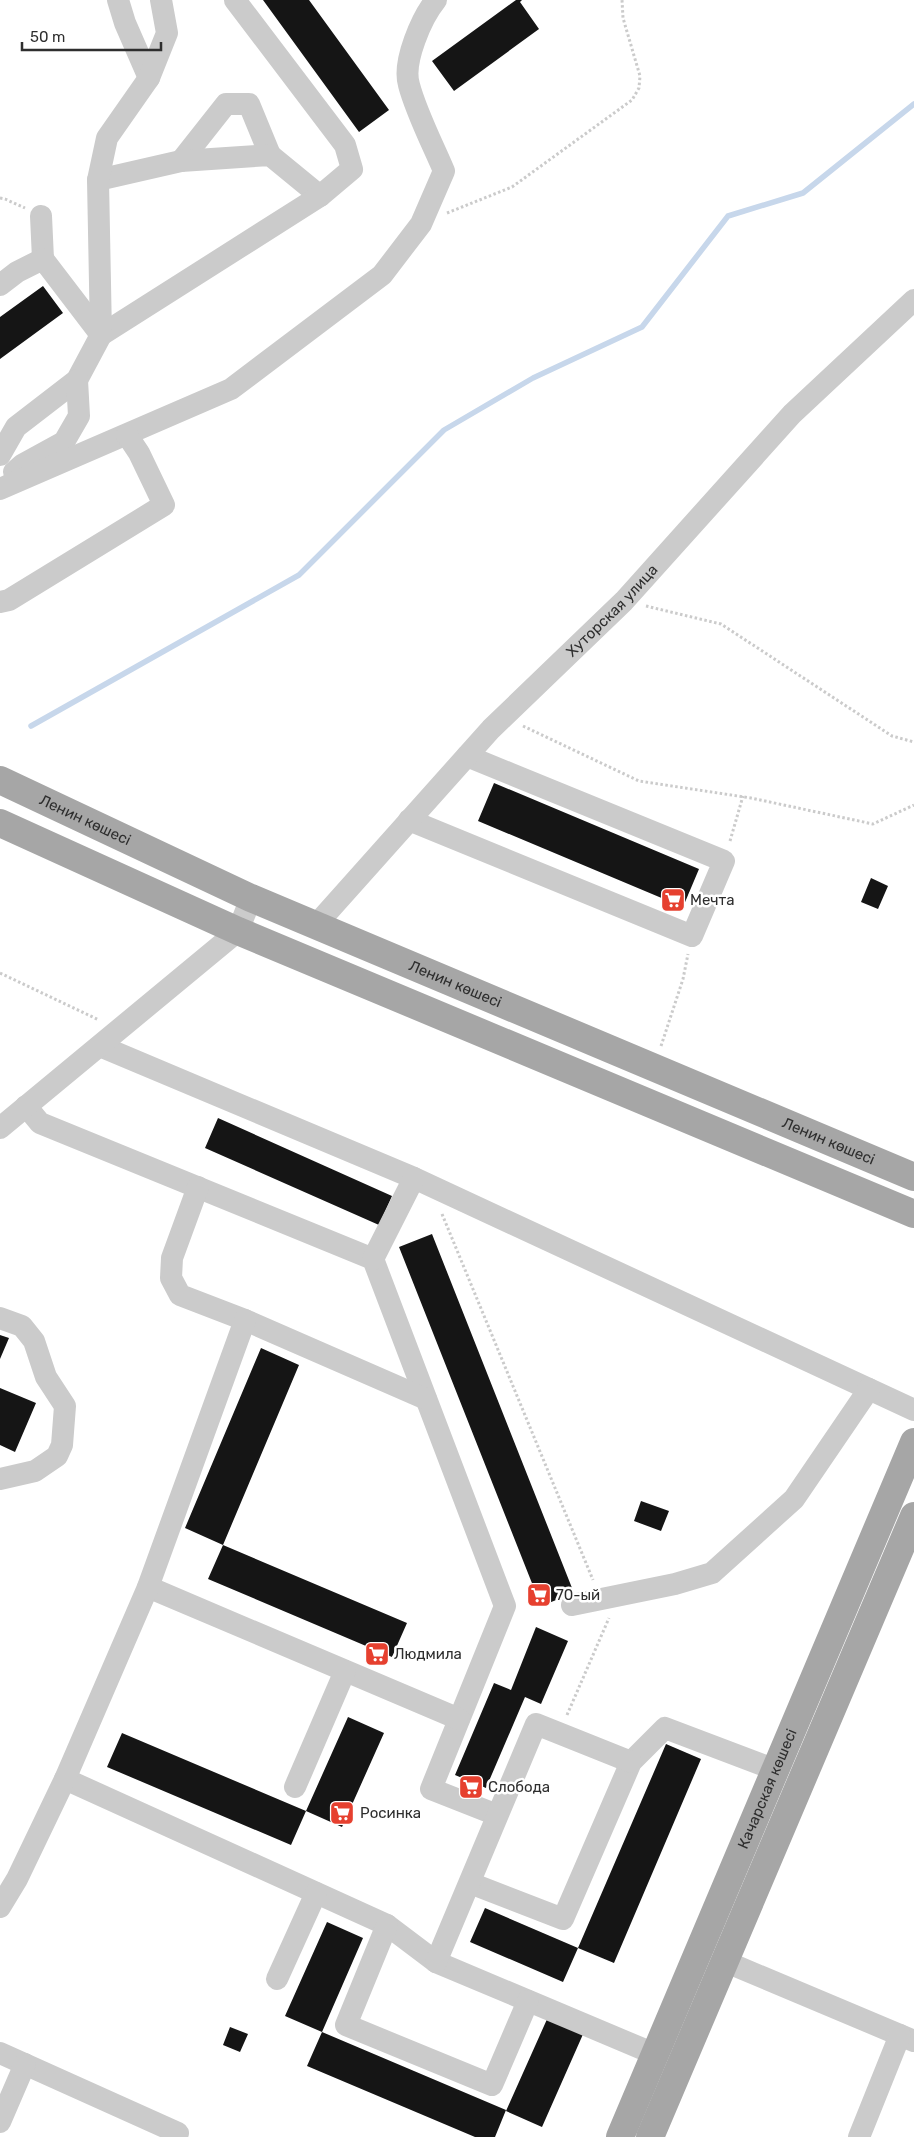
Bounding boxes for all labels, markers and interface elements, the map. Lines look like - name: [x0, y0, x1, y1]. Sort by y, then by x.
- scale bar: [22, 20, 161, 52]
- text: 50 m: [30, 28, 65, 46]
- street label: Хуторская улица: [563, 561, 661, 661]
- street label: Ленин көшесі: [36, 791, 134, 849]
- supermarket icon: Мечта: [660, 887, 686, 913]
- place label: Мечта: [690, 891, 735, 909]
- street label: Ленин көшесі: [406, 956, 504, 1011]
- street label: Ленин көшесі: [780, 1114, 878, 1169]
- supermarket icon: 70-ый: [526, 1582, 552, 1608]
- place label: 70-ый: [556, 1586, 600, 1604]
- supermarket icon: Людмила: [364, 1641, 390, 1667]
- place label: Людмила: [394, 1645, 462, 1663]
- street label: Качарская көшесі: [734, 1726, 801, 1852]
- supermarket icon: Слобода: [458, 1774, 484, 1800]
- place label: Слобода: [488, 1778, 550, 1796]
- supermarket icon: Росинка: [329, 1800, 355, 1826]
- place label: Росинка: [360, 1804, 421, 1822]

